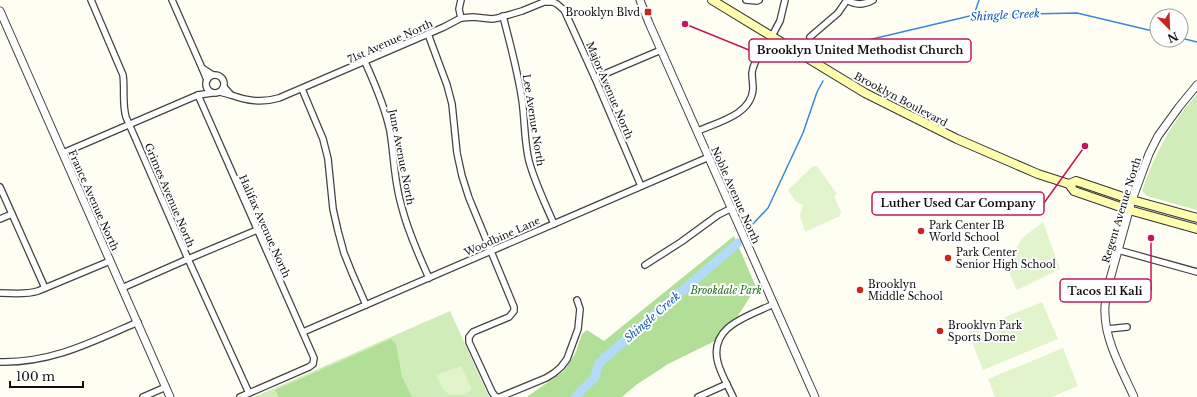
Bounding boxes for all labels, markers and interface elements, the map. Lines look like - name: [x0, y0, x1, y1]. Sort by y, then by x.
- place label: Brooklyn Blvd: [566, 6, 640, 19]
- water label: Shingle Creek: [970, 6, 1040, 24]
- marker: Brooklyn Blvd: [643, 7, 653, 17]
- north arrow: [1149, 8, 1189, 48]
- street label: 71st Avenue North: [346, 17, 435, 66]
- text: N: [1165, 29, 1180, 46]
- street label: Major Avenue North: [583, 39, 636, 141]
- callout: Brooklyn United Methodist Church: [749, 39, 971, 62]
- text: Brooklyn United Methodist Church: [757, 43, 963, 57]
- street label: Brooklyn Boulevard: [852, 69, 950, 130]
- street label: Lee Avenue North: [520, 73, 547, 167]
- street label: June Avenue North: [385, 106, 417, 206]
- street label: Grimes Avenue North: [142, 141, 197, 249]
- street label: Noble Avenue North: [708, 145, 763, 246]
- street label: France Avenue North: [65, 148, 122, 253]
- street label: Regent Avenue North: [1099, 156, 1144, 265]
- street label: Halifax Avenue North: [236, 173, 293, 280]
- callout: Luther Used Car Company: [872, 192, 1044, 215]
- text: Luther Used Car Company: [880, 196, 1036, 210]
- street label: Woodbine Lane: [461, 214, 542, 259]
- place label: Park Center IB World School: [928, 219, 1005, 244]
- marker: Park Center IB World School: [916, 226, 926, 236]
- place label: Park Center Senior High School: [956, 246, 1056, 271]
- marker: Park Center Senior High School: [943, 253, 953, 263]
- place label: Brooklyn Middle School: [868, 278, 943, 303]
- callout: Tacos El Kali: [1060, 279, 1151, 302]
- park label: Brookdale Park: [689, 284, 762, 297]
- text: Tacos El Kali: [1067, 284, 1143, 298]
- marker: Brooklyn Middle School: [855, 285, 865, 295]
- water label: Shingle Creek: [621, 289, 683, 345]
- place label: Brooklyn Park Sports Dome: [948, 319, 1023, 344]
- marker: Brooklyn Park Sports Dome: [935, 326, 945, 336]
- scale bar: [10, 363, 83, 389]
- text: 100 m: [16, 369, 55, 384]

